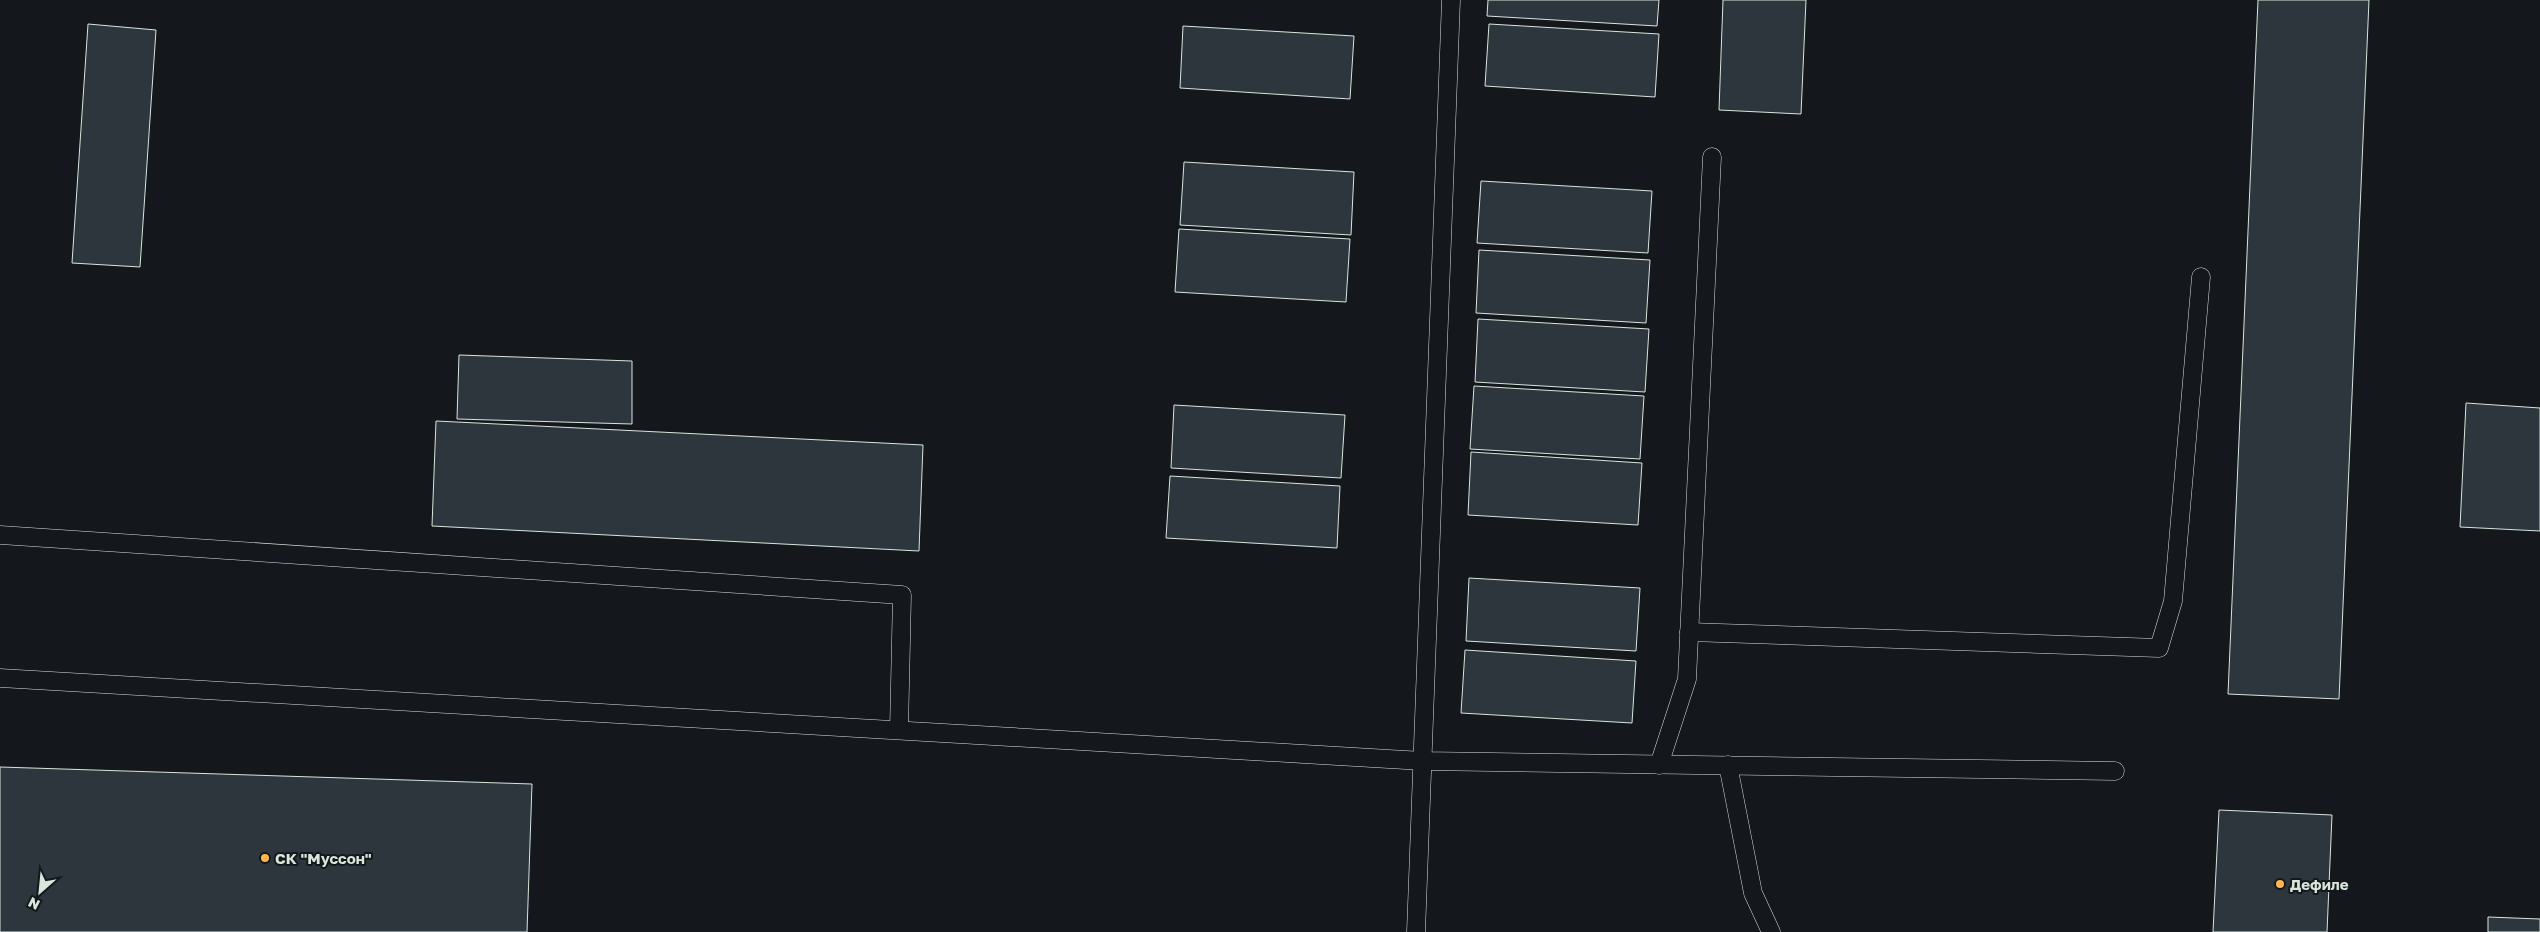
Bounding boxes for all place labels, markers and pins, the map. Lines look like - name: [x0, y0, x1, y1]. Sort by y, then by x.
- place label: СК "Муссон": [275, 849, 372, 867]
- marker: СК "Муссон": [259, 852, 271, 864]
- place label: Дефиле: [2290, 875, 2349, 893]
- marker: Дефиле: [2274, 878, 2286, 890]

